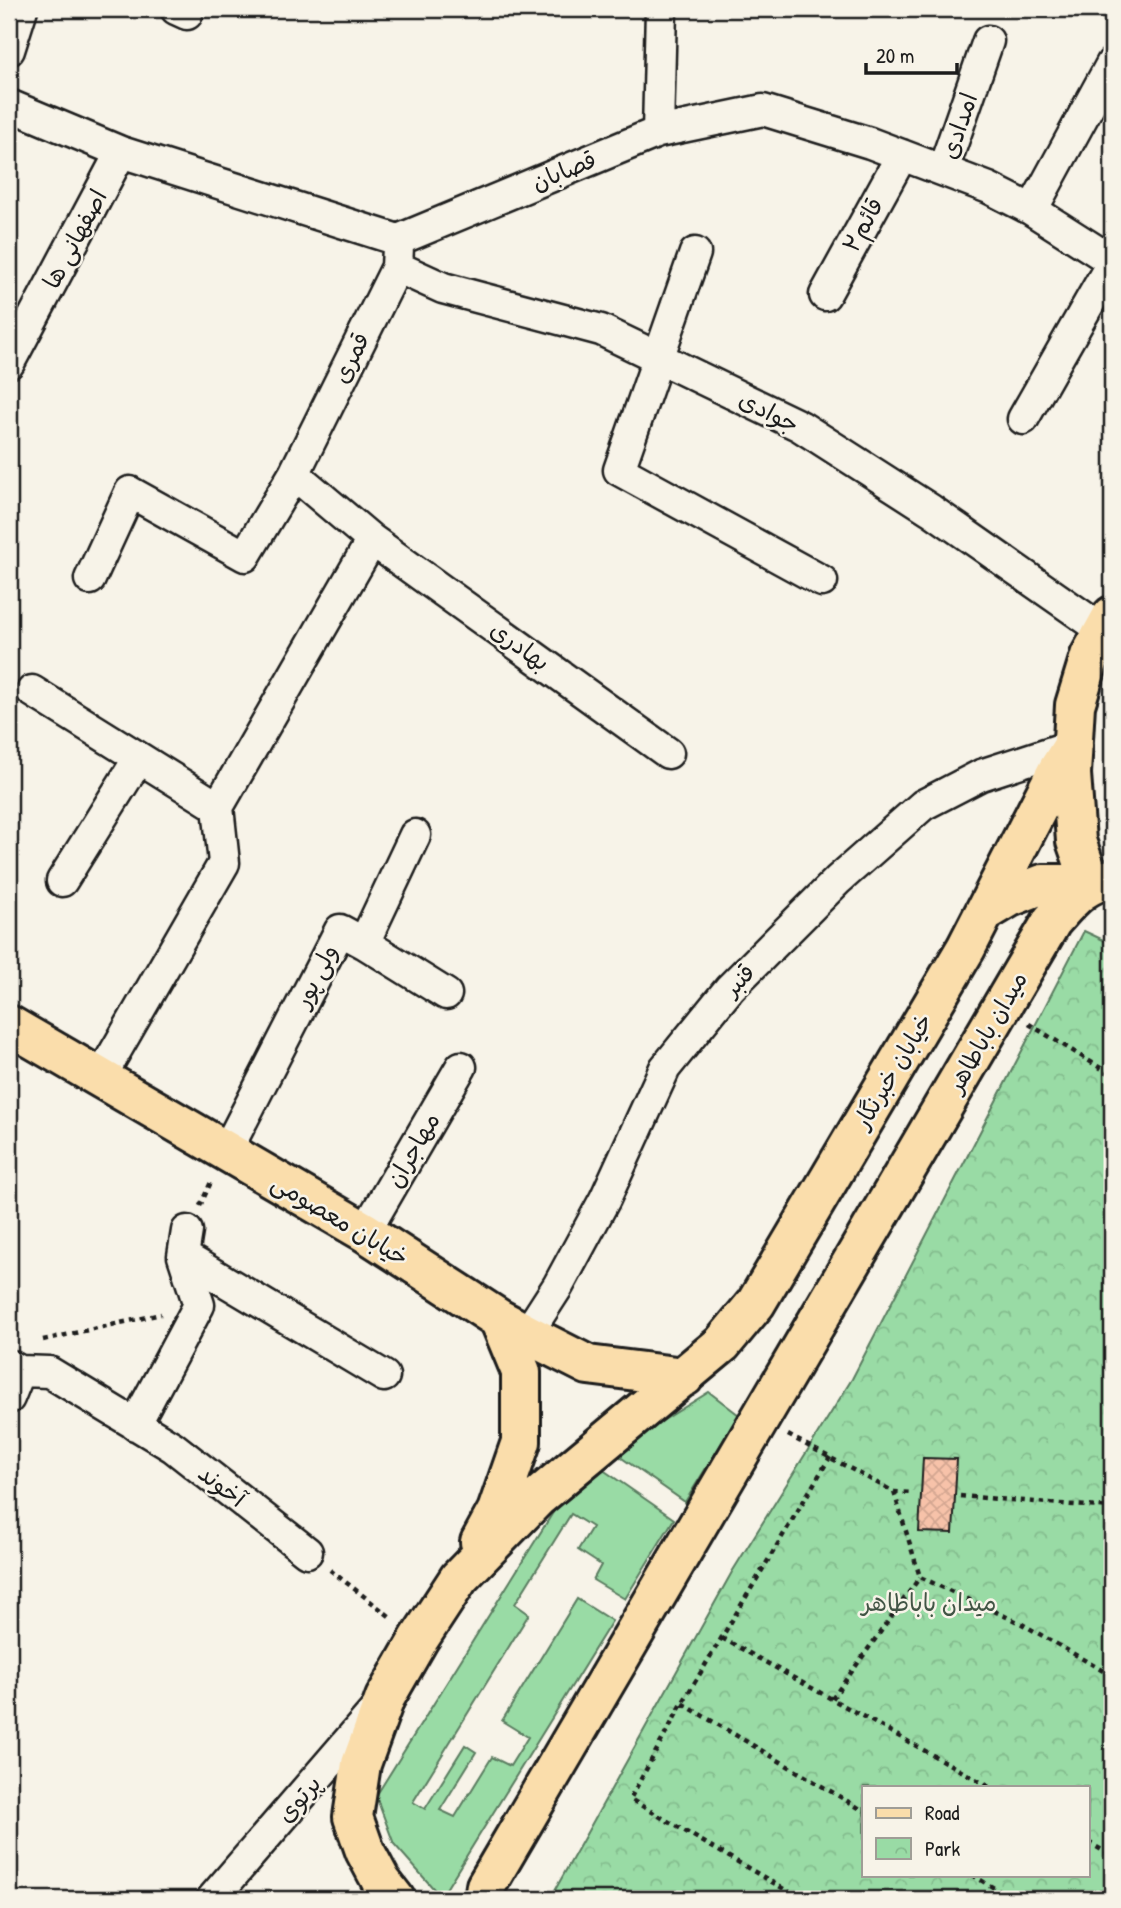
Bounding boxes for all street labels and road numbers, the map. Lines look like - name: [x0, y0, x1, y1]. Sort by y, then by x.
- street label: امدادی: [932, 88, 984, 163]
- street label: قصابان: [527, 143, 601, 197]
- street label: اصفهانی ها: [35, 183, 114, 294]
- street label: قائم۲: [834, 191, 893, 259]
- street label: قمری: [324, 327, 376, 388]
- street label: جوادی: [734, 382, 805, 440]
- street label: بهادری: [484, 613, 557, 678]
- street label: ولی پور: [285, 938, 345, 1014]
- street label: قنبر: [714, 956, 761, 1004]
- street label: میدان باباطاهر: [938, 965, 1034, 1100]
- street label: خیابان خبرنگار: [844, 1007, 939, 1136]
- street label: مهاجران: [378, 1106, 446, 1193]
- street label: خیابان معصومی: [266, 1166, 415, 1273]
- street label: آخوند: [192, 1456, 254, 1515]
- street label: پرتوی: [269, 1768, 328, 1829]

